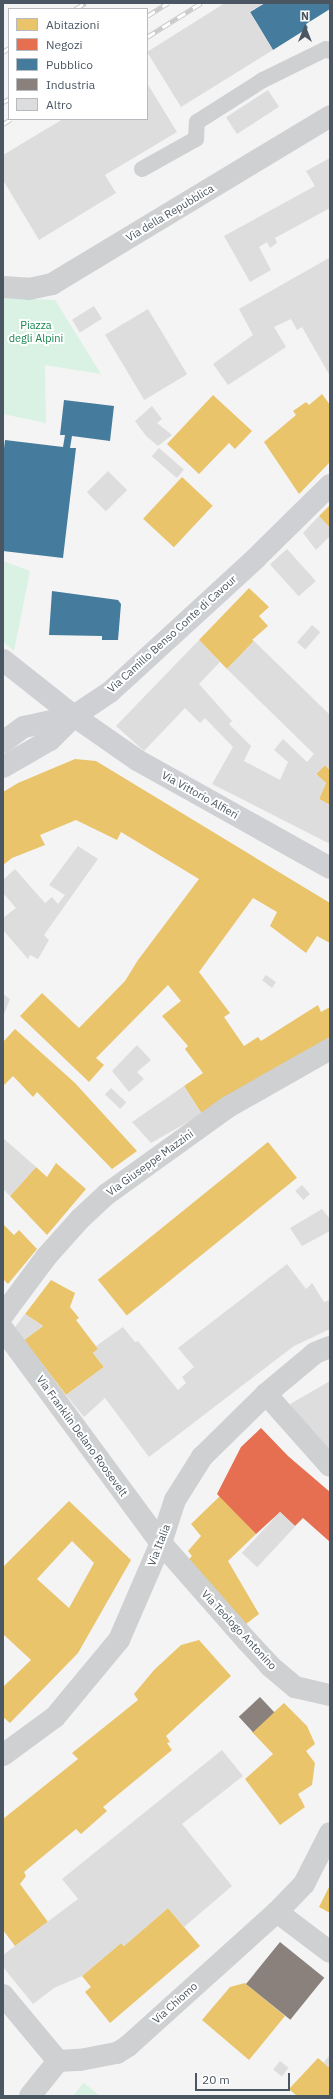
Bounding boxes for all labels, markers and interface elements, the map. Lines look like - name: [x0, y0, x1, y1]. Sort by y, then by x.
- legend: [8, 8, 148, 120]
- north arrow: [285, 8, 325, 48]
- text: N: [301, 9, 309, 23]
- text: Abitazioni: [46, 17, 99, 32]
- text: Negozi: [46, 37, 83, 52]
- text: Pubblico: [46, 57, 93, 72]
- text: Industria: [46, 77, 95, 92]
- text: Altro: [46, 97, 72, 112]
- street label: Via della Repubblica: [124, 182, 216, 244]
- park label: Piazza degli Alpini: [9, 319, 63, 345]
- street label: Via Camillo Benso Conte di Cavour: [105, 573, 239, 695]
- street label: Via Vittorio Alfieri: [159, 768, 241, 822]
- street label: Via Giuseppe Mazzini: [104, 1127, 196, 1199]
- street label: Via Franklin Delano Roosevelt: [34, 1373, 130, 1499]
- street label: Via Italia: [145, 1522, 173, 1568]
- street label: Via Teologo Antonino: [199, 1587, 279, 1673]
- street label: Via Chiomo: [150, 1979, 200, 2027]
- scale bar: [197, 2065, 292, 2091]
- text: 20 m: [202, 2072, 230, 2087]

